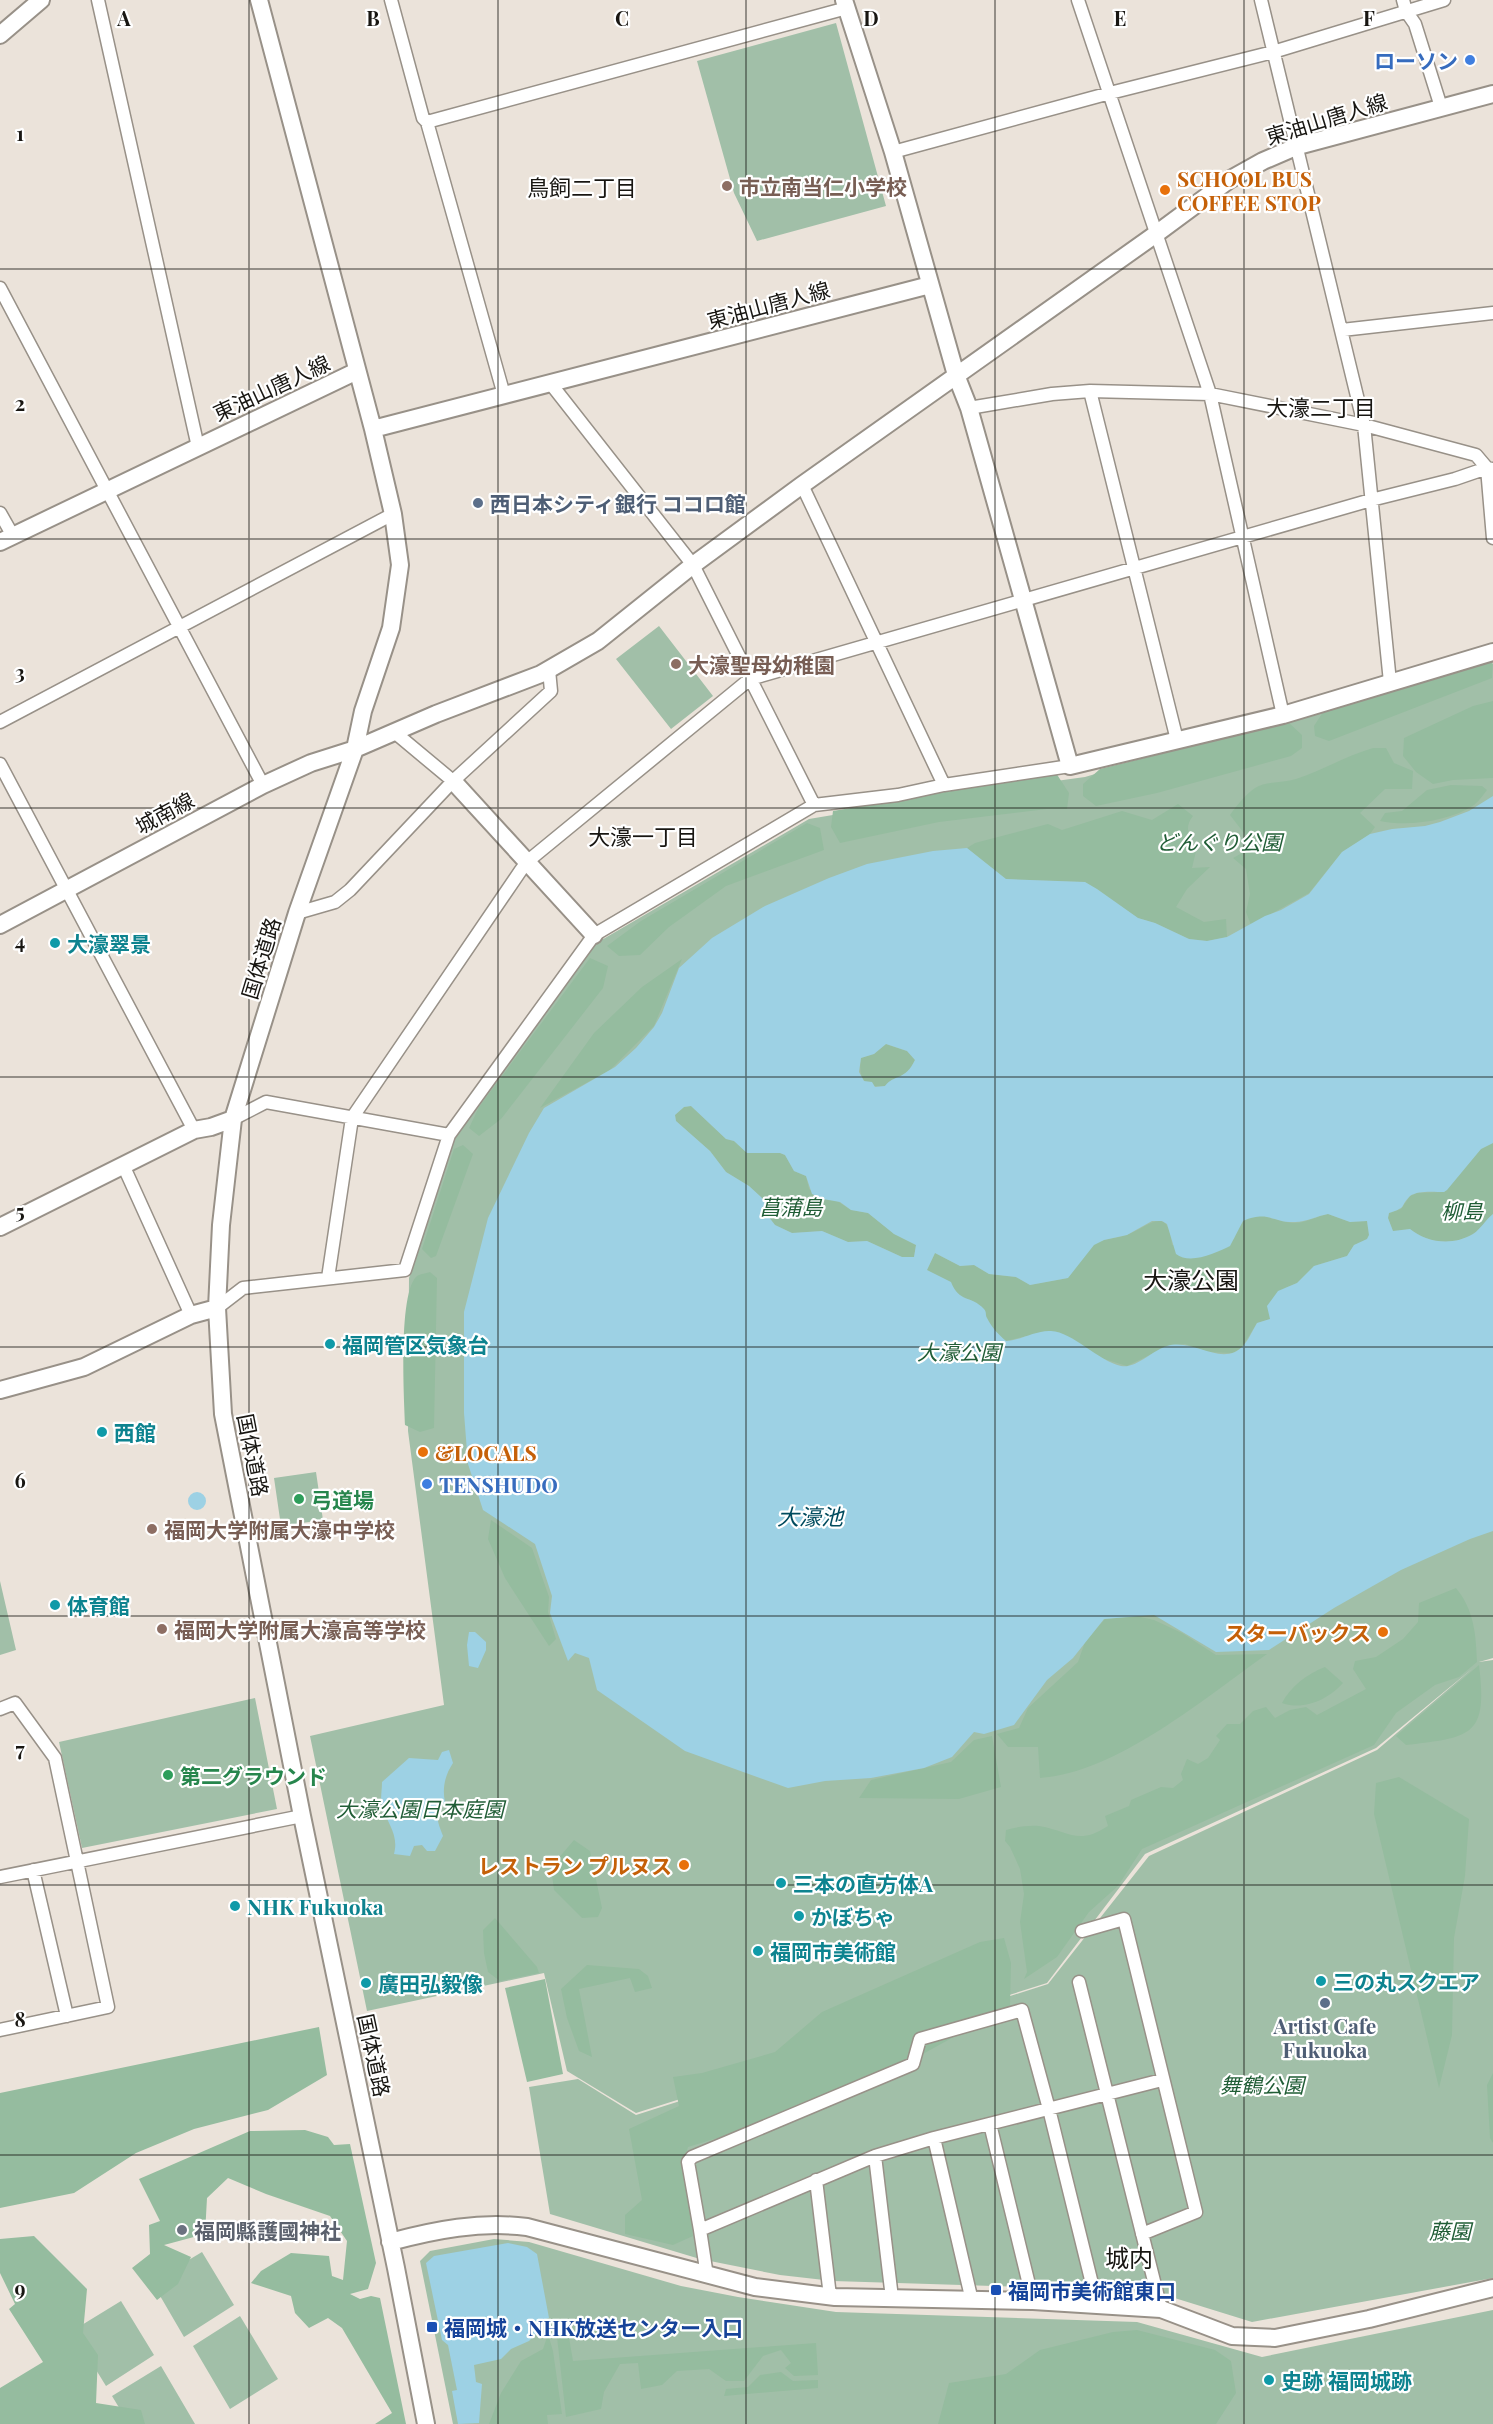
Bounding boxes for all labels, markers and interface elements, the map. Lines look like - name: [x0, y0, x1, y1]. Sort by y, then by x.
- text: A: [116, 4, 131, 31]
- text: B: [366, 4, 380, 31]
- text: C: [615, 4, 629, 31]
- text: D: [863, 4, 879, 31]
- text: E: [1114, 4, 1126, 31]
- text: F: [1363, 4, 1375, 31]
- place label: ローソン: [1374, 46, 1458, 74]
- marker: ローソン: [1463, 53, 1477, 67]
- street label: 東油山唐人線: [1262, 86, 1390, 150]
- text: 1: [16, 119, 24, 146]
- place label: SCHOOL BUS COFFEE STOP: [1177, 164, 1321, 216]
- district label: 鳥飼二丁目: [527, 172, 637, 202]
- place label: 市立南当仁小学校: [739, 172, 907, 200]
- marker: 市立南当仁小学校: [720, 179, 734, 193]
- marker: SCHOOL BUS COFFEE STOP: [1158, 183, 1172, 197]
- street label: 東油山唐人線: [704, 274, 832, 334]
- street label: 東油山唐人線: [208, 348, 334, 426]
- text: 2: [15, 389, 25, 416]
- district label: 大濠二丁目: [1266, 392, 1376, 422]
- place label: 西日本シティ銀行 ココロ館: [490, 489, 746, 517]
- marker: 西日本シティ銀行 ココロ館: [471, 496, 485, 510]
- place label: 大濠聖母幼稚園: [688, 650, 835, 678]
- marker: 大濠聖母幼稚園: [669, 657, 683, 671]
- text: 3: [15, 658, 25, 685]
- street label: 城南線: [130, 785, 198, 839]
- district label: 大濠一丁目: [588, 821, 698, 851]
- park label: どんぐり公園: [1156, 827, 1285, 855]
- street label: 国体道路: [234, 914, 286, 1002]
- text: 4: [15, 927, 25, 954]
- place label: 大濠翠景: [67, 929, 151, 957]
- marker: 大濠翠景: [48, 936, 62, 950]
- park label: 菖蒲島: [760, 1192, 823, 1220]
- park label: 柳島: [1441, 1196, 1484, 1224]
- text: 5: [15, 1197, 25, 1224]
- district label: 大濠公園: [1143, 1263, 1239, 1295]
- place label: 福岡管区気象台: [342, 1330, 489, 1358]
- marker: 福岡管区気象台: [323, 1337, 337, 1351]
- park label: 大濠公園: [917, 1337, 1004, 1365]
- street label: 国体道路: [232, 1411, 276, 1499]
- place label: 西館: [114, 1418, 156, 1446]
- marker: 西館: [95, 1425, 109, 1439]
- place label: &LOCALS: [435, 1438, 537, 1466]
- marker: &LOCALS: [416, 1445, 430, 1459]
- text: 6: [14, 1466, 26, 1493]
- place label: TENSHUDO: [439, 1470, 558, 1498]
- marker: TENSHUDO: [420, 1477, 434, 1491]
- place label: 弓道場: [311, 1485, 374, 1513]
- marker: 弓道場: [292, 1492, 306, 1506]
- water label: 大濠池: [777, 1501, 845, 1531]
- place label: 福岡大学附属大濠中学校: [164, 1515, 395, 1543]
- marker: 福岡大学附属大濠中学校: [145, 1522, 159, 1536]
- place label: 体育館: [67, 1591, 130, 1619]
- marker: 体育館: [48, 1598, 62, 1612]
- place label: 福岡大学附属大濠高等学校: [174, 1615, 426, 1643]
- place label: スターバックス: [1225, 1618, 1371, 1646]
- marker: 福岡大学附属大濠高等学校: [155, 1622, 169, 1636]
- marker: スターバックス: [1376, 1625, 1390, 1639]
- text: 7: [15, 1735, 25, 1762]
- place label: 第二グラウンド: [180, 1761, 327, 1789]
- marker: 第二グラウンド: [161, 1768, 175, 1782]
- park label: 大濠公園日本庭園: [336, 1794, 507, 1822]
- place label: レストラン プルヌス: [478, 1851, 672, 1879]
- marker: レストラン プルヌス: [677, 1858, 691, 1872]
- place label: 三本の直方体A: [793, 1869, 934, 1897]
- marker: 三本の直方体A: [774, 1876, 788, 1890]
- place label: NHK Fukuoka: [247, 1892, 384, 1920]
- marker: NHK Fukuoka: [228, 1899, 242, 1913]
- place label: かぼちゃ: [811, 1902, 895, 1930]
- marker: かぼちゃ: [792, 1909, 806, 1923]
- place label: 福岡市美術館: [770, 1937, 896, 1965]
- marker: 福岡市美術館: [751, 1944, 765, 1958]
- place label: 三の丸スクエア: [1333, 1967, 1480, 1995]
- place label: 廣田弘毅像: [378, 1969, 483, 1997]
- marker: 三の丸スクエア: [1314, 1974, 1328, 1988]
- marker: 廣田弘毅像: [359, 1976, 373, 1990]
- marker: Artist Cafe Fukuoka: [1318, 1996, 1332, 2010]
- text: 8: [14, 2005, 26, 2032]
- street label: 国体道路: [353, 2011, 397, 2099]
- place label: Artist Cafe Fukuoka: [1273, 2011, 1376, 2063]
- park label: 舞鶴公園: [1220, 2070, 1307, 2098]
- place label: 福岡縣護國神社: [194, 2216, 341, 2244]
- park label: 藤園: [1429, 2216, 1474, 2244]
- marker: 福岡縣護國神社: [175, 2223, 189, 2237]
- district label: 城内: [1105, 2241, 1153, 2273]
- text: 9: [14, 2274, 26, 2301]
- place label: 福岡市美術館東口: [1008, 2276, 1176, 2304]
- marker: 福岡市美術館東口: [989, 2283, 1003, 2297]
- place label: 福岡城・NHK放送センター入口: [444, 2313, 743, 2341]
- marker: 福岡城・NHK放送センター入口: [425, 2320, 439, 2334]
- place label: 史跡 福岡城跡: [1281, 2366, 1412, 2394]
- marker: 史跡 福岡城跡: [1262, 2373, 1276, 2387]

